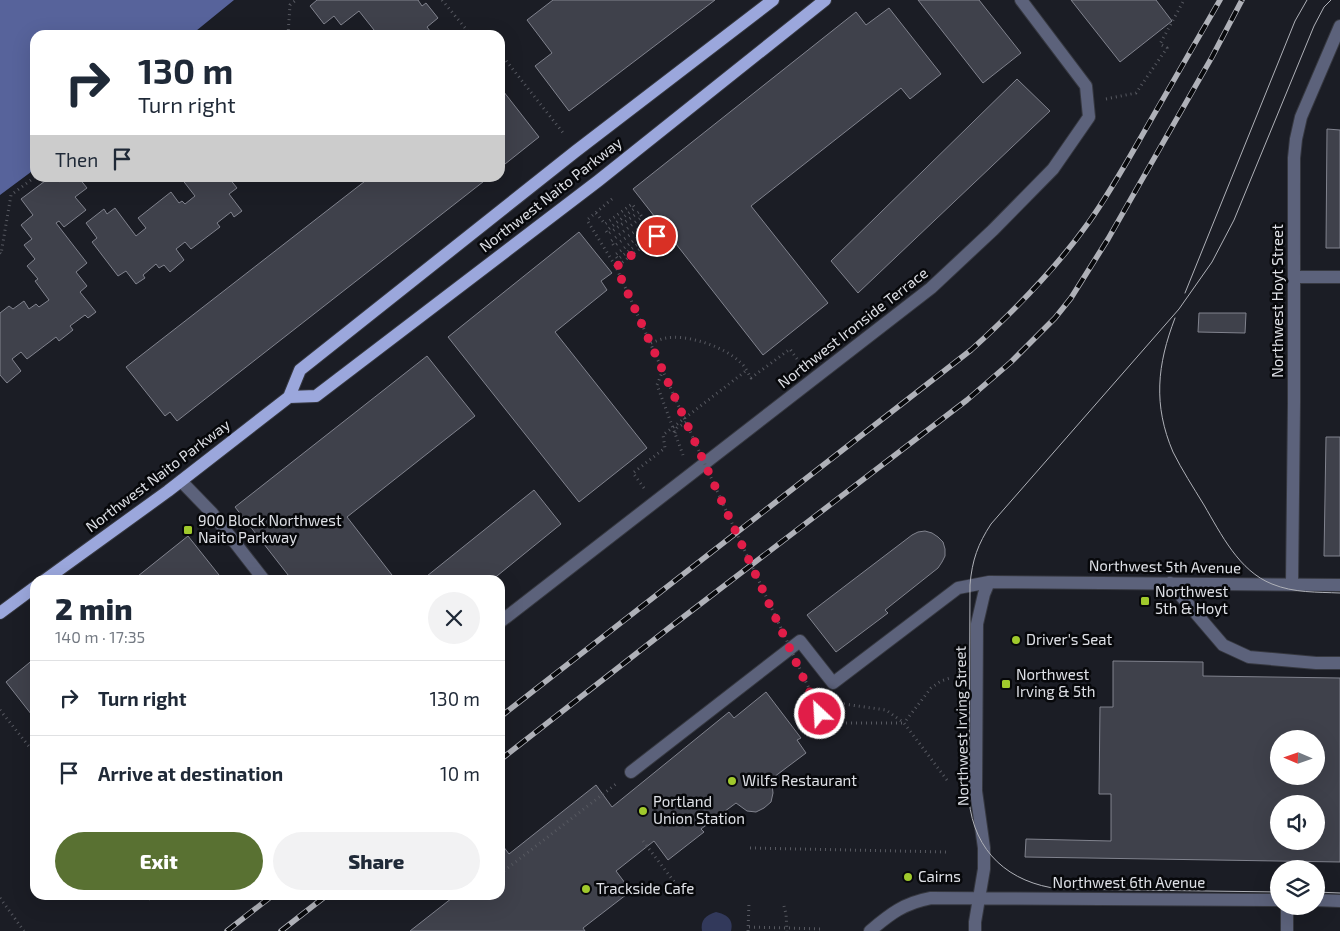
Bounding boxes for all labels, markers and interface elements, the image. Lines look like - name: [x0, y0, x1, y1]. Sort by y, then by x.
- text: 130 m: [138, 49, 233, 91]
- icon: right: [55, 50, 120, 115]
- text: Turn right: [138, 91, 236, 117]
- street label: Northwest Naito Parkway: [476, 133, 625, 255]
- icon: arrive: [108, 145, 136, 173]
- text: Then: [55, 148, 98, 171]
- pin: [636, 215, 678, 257]
- icon: arrive: [643, 222, 671, 250]
- street label: Northwest Hoyt Street: [1268, 224, 1286, 378]
- street label: Northwest Ironside Terrace: [774, 263, 931, 391]
- street label: Northwest Naito Parkway: [82, 415, 233, 535]
- place label: 900 Block Northwest Naito Parkway: [198, 511, 342, 546]
- marker: 900 Block Northwest Naito Parkway: [182, 524, 194, 536]
- street label: Northwest 5th Avenue: [1089, 556, 1241, 576]
- place label: Northwest 5th & Hoyt: [1155, 582, 1229, 617]
- text: 2 min: [55, 590, 133, 626]
- button: close: [428, 592, 480, 644]
- marker: Northwest 5th & Hoyt: [1139, 595, 1151, 607]
- text: 140 m · 17:35: [55, 627, 145, 646]
- place label: Driver's Seat: [1026, 630, 1112, 648]
- marker: Driver's Seat: [1010, 634, 1022, 646]
- street label: Northwest Irving Street: [951, 645, 971, 806]
- place label: Northwest Irving & 5th: [1016, 665, 1095, 700]
- marker: Northwest Irving & 5th: [1000, 678, 1012, 690]
- icon: right: [55, 684, 83, 712]
- text: Turn right: [98, 687, 186, 710]
- text: 130 m: [430, 687, 480, 710]
- position arrow: [793, 687, 845, 739]
- north arrow: [1270, 730, 1325, 785]
- map controls: [1270, 730, 1325, 915]
- icon: arrive: [55, 759, 83, 787]
- text: Arrive at destination: [98, 762, 283, 785]
- text: 10 m: [440, 762, 480, 785]
- place label: Wilfs Restaurant: [742, 771, 857, 789]
- marker: Wilfs Restaurant: [726, 775, 738, 787]
- place label: Portland Union Station: [653, 792, 745, 827]
- button: sound: [1270, 795, 1325, 850]
- marker: Portland Union Station: [637, 805, 649, 817]
- button: Exit: [55, 832, 263, 890]
- button: Share: [273, 832, 480, 890]
- button: layers: [1270, 860, 1325, 915]
- place label: Cairns: [918, 867, 961, 885]
- marker: Cairns: [902, 871, 914, 883]
- street label: Northwest 6th Avenue: [1053, 873, 1205, 891]
- place label: Trackside Cafe: [596, 879, 694, 897]
- marker: Trackside Cafe: [580, 883, 592, 895]

